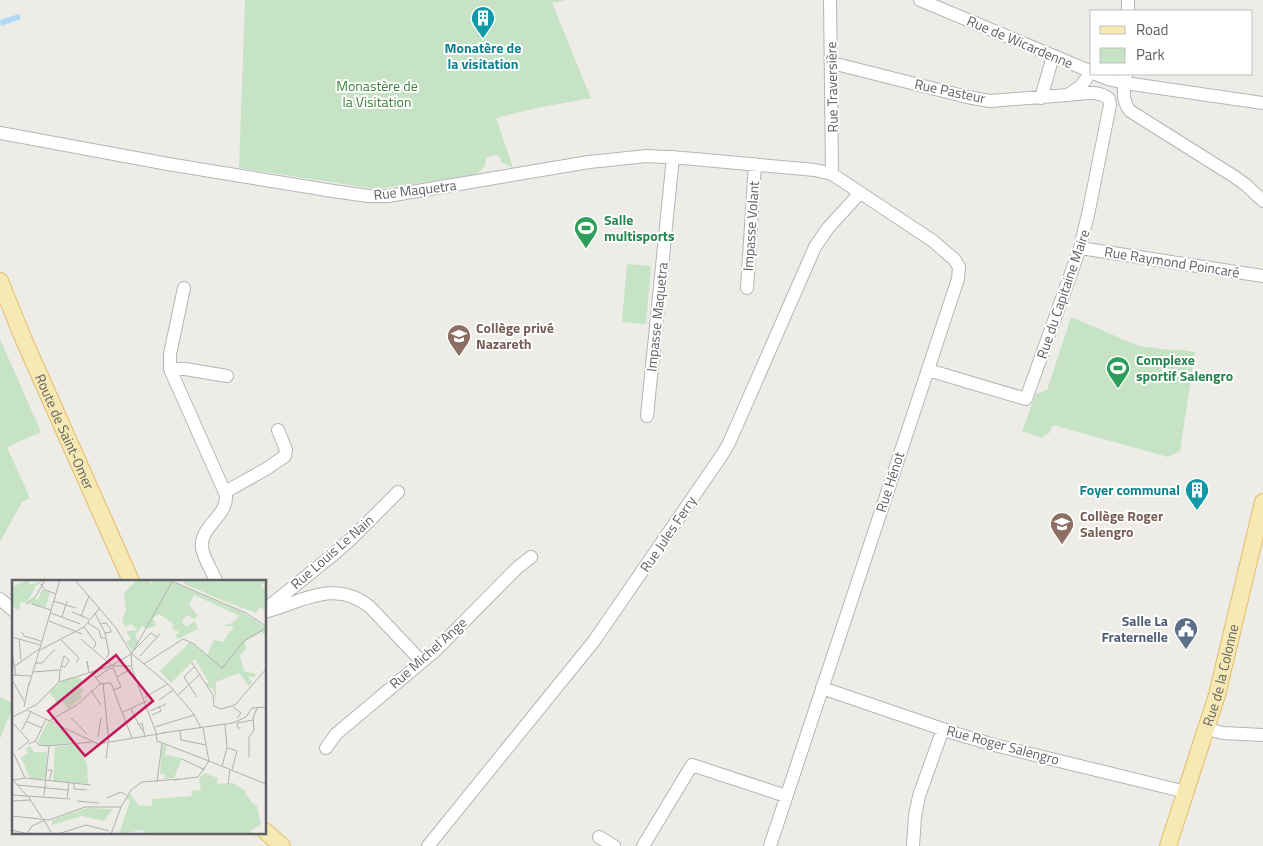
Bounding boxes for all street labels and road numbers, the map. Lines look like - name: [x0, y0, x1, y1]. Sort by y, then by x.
- street label: Rue de Wicardenne: [964, 10, 1077, 73]
- street label: Rue Traversière: [820, 41, 843, 133]
- street label: Rue Pasteur: [913, 73, 988, 108]
- street label: Rue Maquetra: [372, 174, 458, 205]
- street label: Impasse Volant: [737, 180, 764, 272]
- street label: Rue du Capitaine Maire: [1031, 226, 1095, 361]
- street label: Rue Raymond Poincaré: [1103, 240, 1241, 283]
- street label: Impasse Maquetra: [640, 261, 673, 373]
- street label: Route de Saint-Omer: [30, 370, 100, 493]
- street label: Rue Hénot: [870, 449, 909, 515]
- street label: Rue Jules Ferry: [634, 491, 701, 576]
- street label: Rue Louis Le Nain: [285, 510, 378, 594]
- street label: Rue Michel Ange: [384, 612, 471, 693]
- street label: Rue de la Colonne: [1197, 622, 1244, 729]
- street label: Rue Roger Salengro: [944, 719, 1062, 770]

